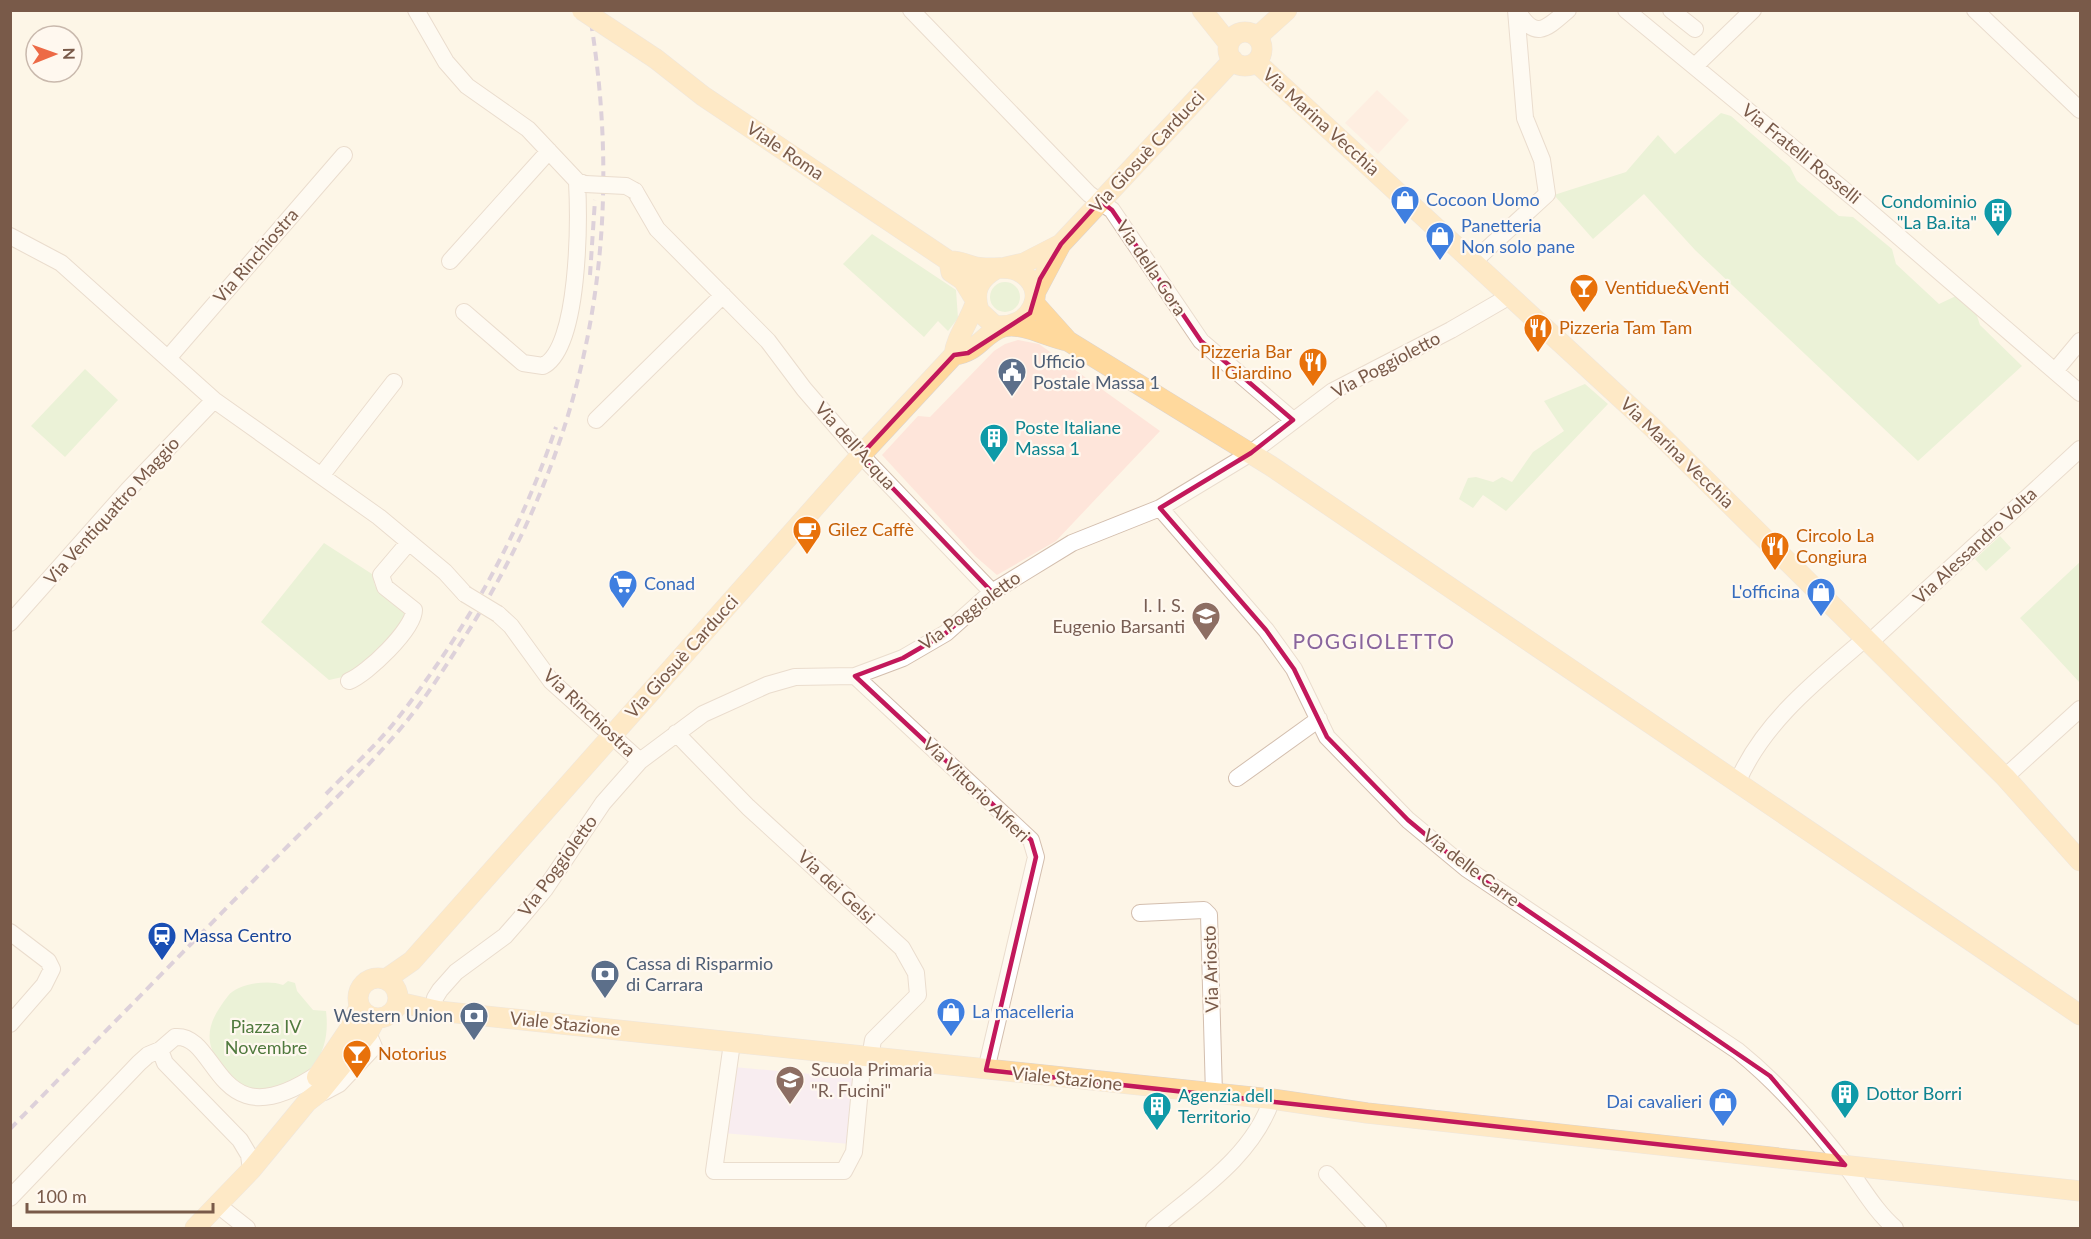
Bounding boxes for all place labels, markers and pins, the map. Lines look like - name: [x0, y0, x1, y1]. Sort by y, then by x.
- shop icon: Cocoon Uomo: [1389, 184, 1421, 226]
- place label: Cocoon Uomo: [1426, 188, 1540, 210]
- place label: Condominio "La Ba.ita": [1881, 190, 1977, 233]
- building icon: Condominio "La Ba.ita": [1982, 196, 2014, 238]
- place label: Panetteria Non solo pane: [1461, 214, 1575, 257]
- shop icon: Panetteria Non solo pane: [1424, 220, 1456, 262]
- bar icon: Ventidue&Venti: [1568, 272, 1600, 314]
- place label: Ventidue&Venti: [1605, 276, 1729, 298]
- restaurant icon: Pizzeria Tam Tam: [1522, 312, 1554, 354]
- place label: Pizzeria Tam Tam: [1559, 316, 1692, 338]
- place label: Pizzeria Bar Il Giardino: [1200, 340, 1292, 383]
- restaurant icon: Pizzeria Bar Il Giardino: [1297, 346, 1329, 388]
- place label: Ufficio Postale Massa 1: [1033, 350, 1160, 393]
- public building icon: Ufficio Postale Massa 1: [996, 356, 1028, 398]
- place label: Poste Italiane Massa 1: [1015, 416, 1121, 459]
- building icon: Poste Italiane Massa 1: [978, 422, 1010, 464]
- cafe icon: Gilez Caffè: [791, 514, 823, 556]
- place label: Gilez Caffè: [828, 518, 914, 540]
- place label: Circolo La Congiura: [1796, 524, 1874, 567]
- restaurant icon: Circolo La Congiura: [1759, 530, 1791, 572]
- supermarket icon: Conad: [607, 568, 639, 610]
- place label: Conad: [644, 572, 695, 594]
- shop icon: L'officina: [1805, 576, 1837, 618]
- place label: L'officina: [1731, 580, 1800, 602]
- place label: I. I. S. Eugenio Barsanti: [1052, 594, 1185, 637]
- school or university icon: I. I. S. Eugenio Barsanti: [1190, 600, 1222, 642]
- station icon: Massa Centro: [146, 920, 178, 962]
- place label: Massa Centro: [183, 924, 292, 946]
- place label: Cassa di Risparmio di Carrara: [626, 952, 773, 995]
- bank icon: Cassa di Risparmio di Carrara: [589, 958, 621, 1000]
- shop icon: La macelleria: [935, 996, 967, 1038]
- bank icon: Western Union: [458, 1000, 490, 1042]
- place label: La macelleria: [972, 1000, 1074, 1022]
- place label: Western Union: [333, 1004, 453, 1026]
- bar icon: Notorius: [341, 1038, 373, 1080]
- place label: Notorius: [378, 1042, 447, 1064]
- place label: Scuola Primaria "R. Fucini": [811, 1058, 932, 1101]
- school or university icon: Scuola Primaria "R. Fucini": [774, 1064, 806, 1106]
- building icon: Dottor Borri: [1829, 1078, 1861, 1120]
- place label: Dottor Borri: [1866, 1082, 1962, 1104]
- place label: Agenzia dell Territorio: [1178, 1084, 1273, 1127]
- shop icon: Dai cavalieri: [1707, 1086, 1739, 1128]
- building icon: Agenzia dell Territorio: [1141, 1090, 1173, 1132]
- place label: Dai cavalieri: [1606, 1090, 1702, 1112]

